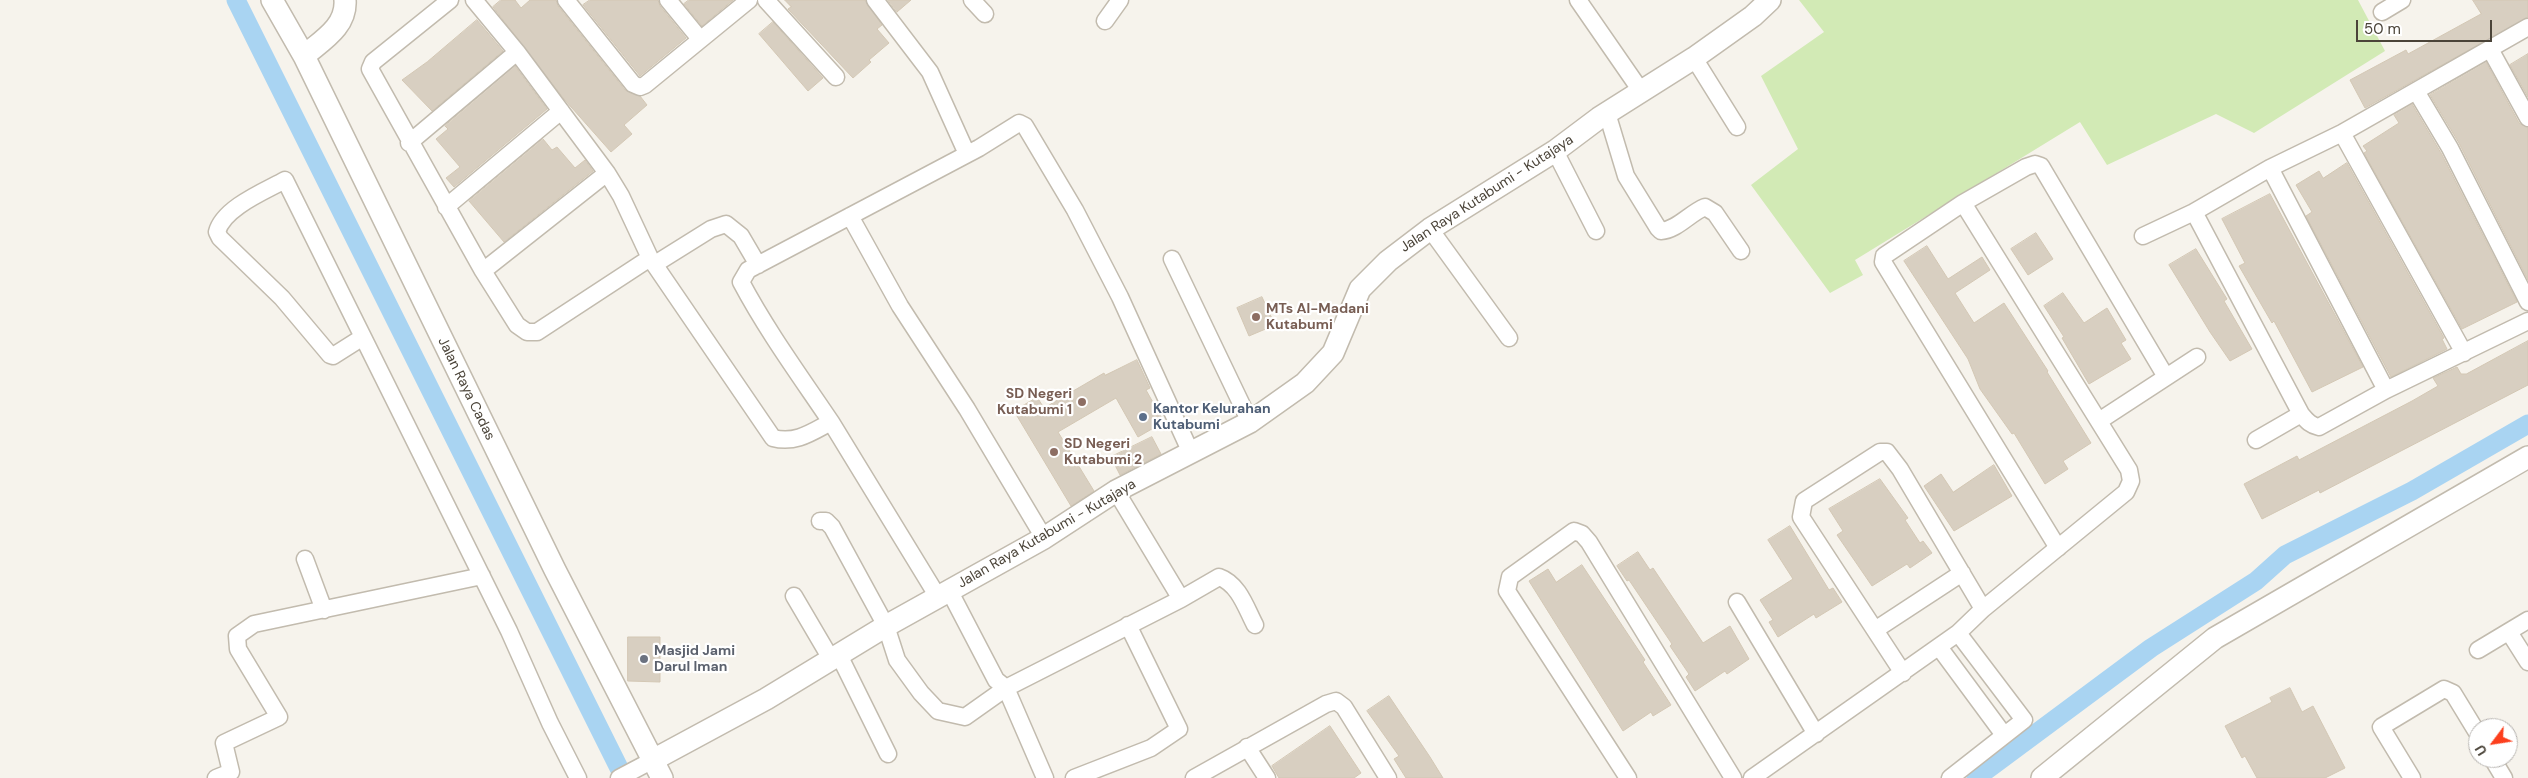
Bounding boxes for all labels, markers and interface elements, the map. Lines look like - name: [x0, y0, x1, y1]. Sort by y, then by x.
- scale bar: [2358, 10, 2494, 42]
- text: 50 m: [2364, 19, 2401, 39]
- street label: Jalan Raya Kutabumi - Kutajaya: [1397, 132, 1577, 256]
- place label: MTs Al-Madani Kutabumi: [1266, 301, 1369, 334]
- marker: MTs Al-Madani Kutabumi: [1250, 311, 1262, 323]
- street label: Jalan Raya Cadas: [434, 335, 498, 443]
- place label: SD Negeri Kutabumi 1: [997, 386, 1072, 418]
- marker: SD Negeri Kutabumi 1: [1076, 396, 1088, 408]
- place label: Kantor Kelurahan Kutabumi: [1153, 401, 1271, 434]
- marker: Kantor Kelurahan Kutabumi: [1137, 411, 1149, 423]
- place label: SD Negeri Kutabumi 2: [1064, 436, 1142, 468]
- marker: SD Negeri Kutabumi 2: [1048, 446, 1060, 458]
- street label: Jalan Raya Kutabumi - Kutajaya: [955, 476, 1139, 592]
- place label: Masjid Jami Darul Iman: [654, 643, 735, 676]
- marker: Masjid Jami Darul Iman: [638, 653, 650, 665]
- north arrow: [2468, 718, 2518, 768]
- text: U: [2471, 741, 2491, 759]

